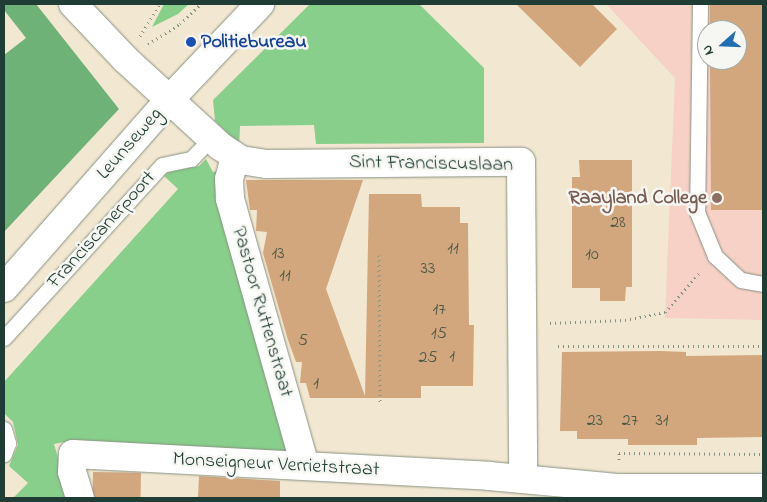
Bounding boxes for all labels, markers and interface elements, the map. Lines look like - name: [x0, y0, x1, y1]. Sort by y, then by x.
- north arrow: [697, 20, 747, 70]
- place label: Politiebureau: [201, 30, 307, 54]
- marker: Politiebureau: [185, 36, 197, 48]
- text: N: [697, 42, 720, 58]
- street label: Leunseweg: [92, 103, 168, 185]
- street label: Sint Franciscuslaan: [349, 151, 513, 177]
- street label: Franciscanerpoort: [43, 166, 161, 294]
- place label: Raayland College: [569, 186, 707, 210]
- marker: Raayland College: [711, 192, 723, 204]
- house number: 28: [610, 212, 626, 234]
- street label: Pastoor Ruttenstraat: [226, 224, 298, 400]
- house number: 11: [447, 238, 459, 260]
- house number: 13: [271, 243, 285, 265]
- house number: 10: [585, 244, 599, 266]
- house number: 33: [421, 258, 435, 280]
- house number: 11: [279, 265, 291, 287]
- house number: 17: [432, 299, 446, 321]
- house number: 15: [431, 323, 447, 345]
- house number: 5: [298, 330, 308, 352]
- house number: 1: [449, 346, 455, 368]
- house number: 25: [418, 347, 438, 369]
- house number: 1: [313, 373, 319, 395]
- house number: 23: [587, 410, 603, 432]
- house number: 27: [622, 410, 638, 432]
- house number: 31: [655, 410, 669, 432]
- street label: Monseigneur Verrietstraat: [172, 448, 380, 482]

